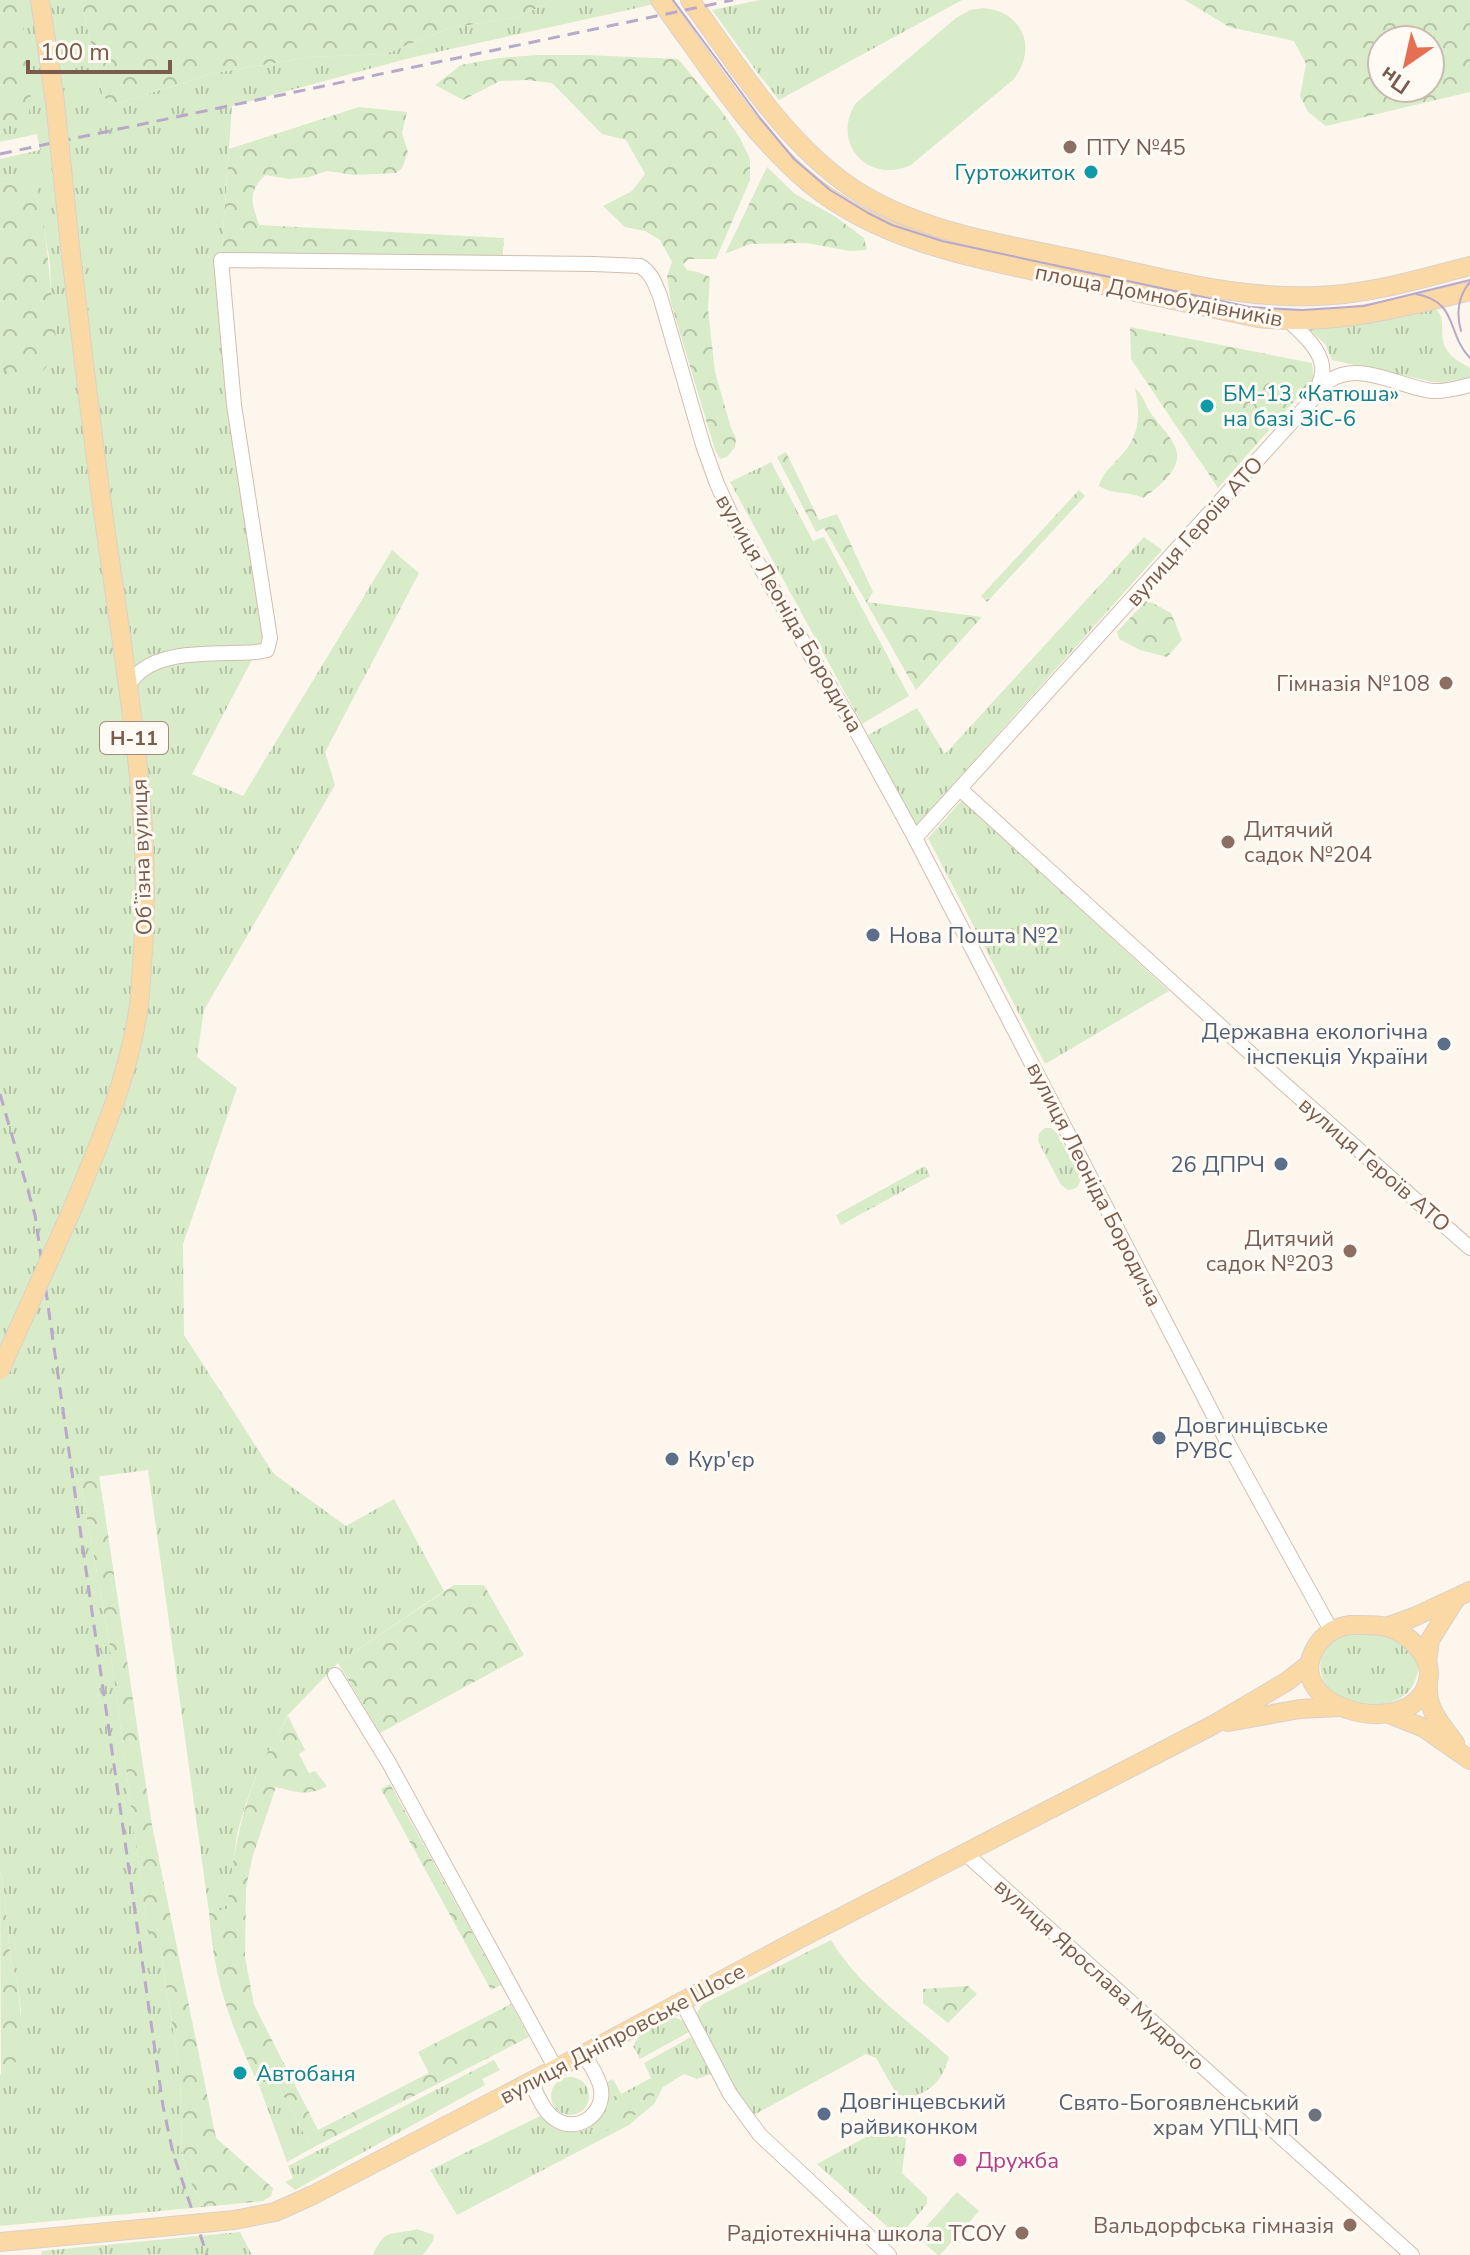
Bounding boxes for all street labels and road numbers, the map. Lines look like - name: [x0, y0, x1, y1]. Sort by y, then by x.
- street label: площа Домнобудівників: [1032, 257, 1285, 335]
- street label: вулиця Героїв АТО: [1119, 450, 1270, 613]
- street label: вулиця Леоніда Бородича: [708, 489, 870, 738]
- road number: Н-11: [100, 722, 168, 754]
- street label: Обʼїзна вулиця: [124, 778, 160, 936]
- street label: вулиця Леоніда Бородича: [1019, 1057, 1169, 1312]
- street label: вулиця Героїв АТО: [1292, 1090, 1457, 1239]
- street label: вулиця Ярослава Мудрого: [987, 1872, 1211, 2078]
- street label: вулиця Дніпровське Шосе: [494, 1956, 751, 2111]

